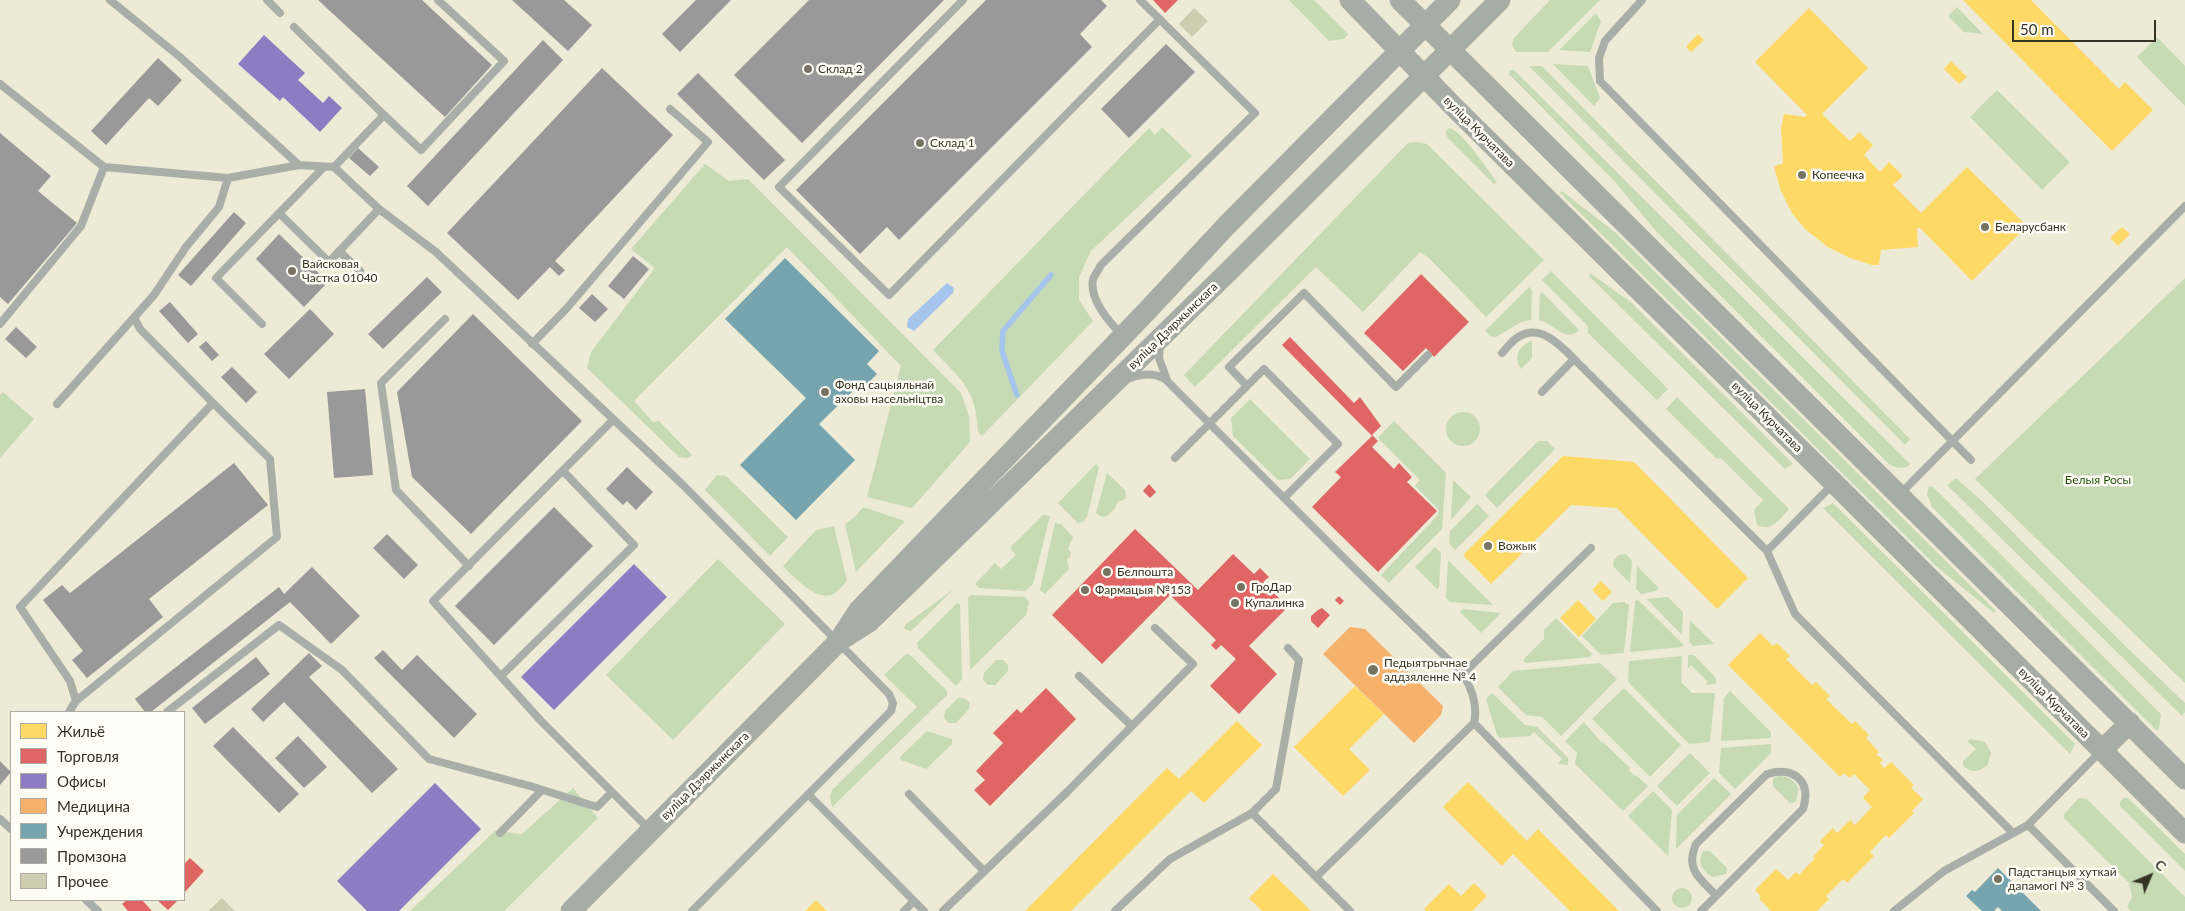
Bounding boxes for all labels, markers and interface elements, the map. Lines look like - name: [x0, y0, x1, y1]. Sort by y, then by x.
- scale bar: [2015, 10, 2159, 42]
- text: 50 m: [2020, 20, 2054, 38]
- place label: Склад 2: [818, 62, 863, 76]
- marker: Склад 2: [802, 63, 814, 75]
- street label: вуліца Курчатава: [1441, 94, 1517, 170]
- place label: Склад 1: [930, 136, 975, 150]
- marker: Склад 1: [914, 137, 926, 149]
- place label: Копеечка: [1812, 168, 1864, 182]
- marker: Копеечка: [1796, 169, 1808, 181]
- place label: Беларусбанк: [1995, 220, 2066, 234]
- marker: Беларусбанк: [1979, 221, 1991, 233]
- place label: Вайсковая Частка 01040: [302, 257, 378, 285]
- marker: Вайсковая Частка 01040: [286, 265, 298, 277]
- street label: вуліца Дзяржынскага: [1125, 280, 1221, 372]
- place label: Фонд сацыяльнай аховы насельніцтва: [835, 378, 943, 406]
- street label: вуліца Курчатава: [1729, 379, 1805, 455]
- marker: Фонд сацыяльнай аховы насельніцтва: [819, 386, 831, 398]
- park label: Белыя Росы: [2065, 473, 2131, 487]
- place label: Вожык: [1498, 539, 1537, 553]
- marker: Вожык: [1482, 540, 1494, 552]
- place label: Белпошта: [1117, 565, 1173, 579]
- marker: Белпошта: [1101, 566, 1113, 578]
- place label: ГроДар: [1251, 580, 1292, 594]
- marker: ГроДар: [1235, 581, 1247, 593]
- place label: Фармацыя №153: [1095, 583, 1191, 597]
- marker: Фармацыя №153: [1079, 584, 1091, 596]
- place label: Купалинка: [1245, 596, 1304, 610]
- marker: Купалинка: [1229, 597, 1241, 609]
- place label: Педыятрычнае аддзяленне № 4: [1384, 656, 1476, 684]
- marker: Педыятрычнае аддзяленне № 4: [1366, 663, 1380, 677]
- street label: вуліца Курчатава: [2016, 665, 2092, 741]
- legend: [10, 711, 185, 901]
- text: Жильё: [57, 722, 105, 740]
- street label: вуліца Дзяржынскага: [658, 729, 752, 823]
- text: Торговля: [57, 747, 119, 765]
- text: Офисы: [57, 772, 106, 790]
- text: Медицина: [57, 797, 130, 815]
- text: Учреждения: [57, 822, 143, 840]
- text: Промзона: [57, 847, 127, 865]
- north arrow: [2125, 851, 2175, 901]
- text: С: [2152, 856, 2170, 874]
- place label: Падстанцыя хуткай дапамогі № 3: [2008, 865, 2117, 893]
- text: Прочее: [57, 872, 108, 890]
- marker: Падстанцыя хуткай дапамогі № 3: [1992, 873, 2004, 885]

